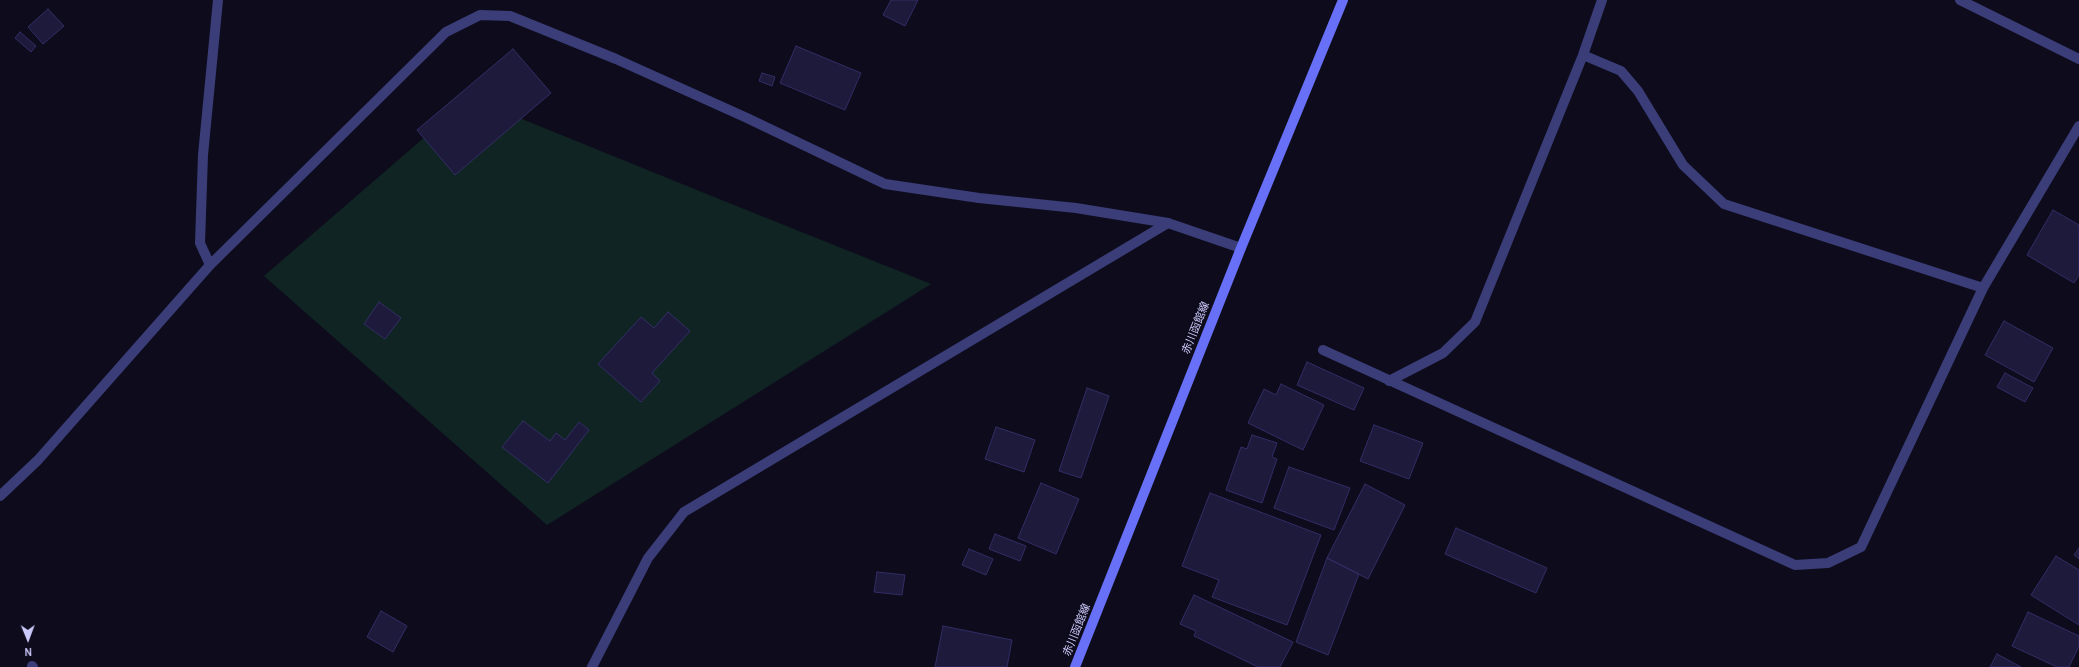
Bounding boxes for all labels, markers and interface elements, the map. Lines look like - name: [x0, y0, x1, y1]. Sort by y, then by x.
- street label: 赤川函館線: [1180, 300, 1212, 356]
- street label: 赤川函館線: [1061, 602, 1093, 658]
- north arrow: [8, 619, 48, 659]
- text: N: [24, 645, 32, 658]

